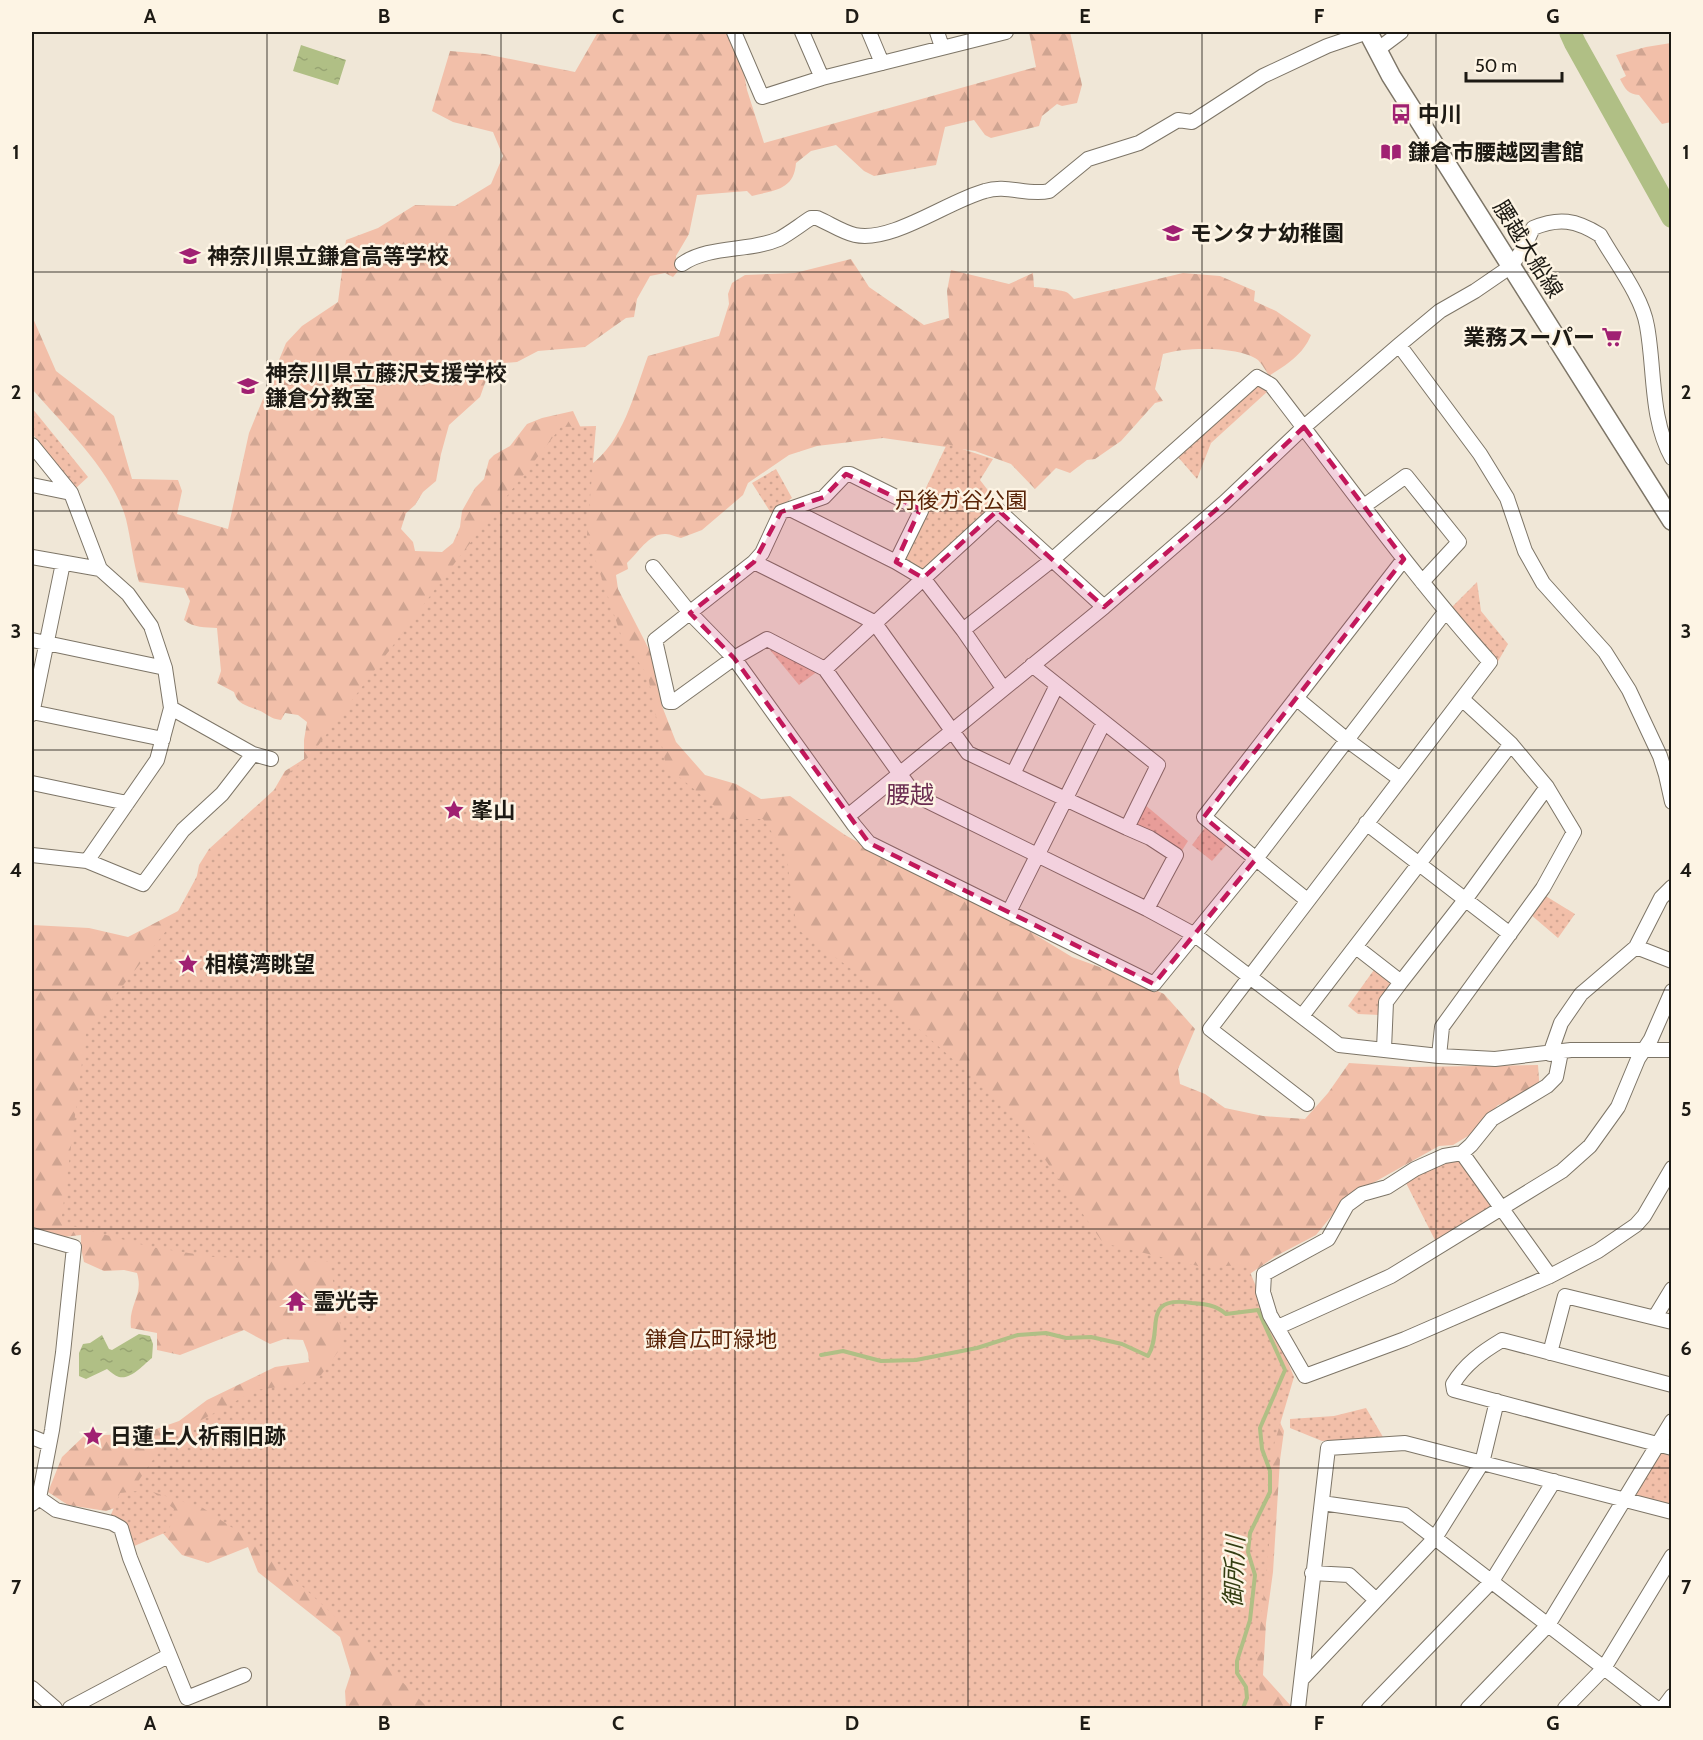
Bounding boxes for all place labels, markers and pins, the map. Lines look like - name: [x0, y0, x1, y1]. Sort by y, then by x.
- place label: 中川: [1418, 101, 1462, 128]
- bus stop icon: 中川: [1389, 102, 1413, 126]
- place label: 鎌倉市腰越図書館: [1408, 139, 1584, 166]
- library icon: 鎌倉市腰越図書館: [1379, 140, 1403, 164]
- place label: モンタナ幼稚園: [1190, 220, 1344, 247]
- school or university icon: モンタナ幼稚園: [1161, 221, 1185, 245]
- place label: 神奈川県立鎌倉高等学校: [207, 243, 449, 270]
- school or university icon: 神奈川県立鎌倉高等学校: [178, 244, 202, 268]
- place label: 業務スーパー: [1463, 324, 1595, 351]
- supermarket icon: 業務スーパー: [1600, 325, 1624, 349]
- place label: 神奈川県立藤沢支援学校 鎌倉分教室: [265, 360, 507, 412]
- school or university icon: 神奈川県立藤沢支援学校 鎌倉分教室: [236, 374, 260, 398]
- place label: 峯山: [471, 797, 515, 824]
- place icon: 峯山: [442, 798, 466, 822]
- place label: 相模湾眺望: [205, 951, 315, 978]
- place icon: 相模湾眺望: [176, 952, 200, 976]
- place label: 霊光寺: [313, 1288, 379, 1315]
- temple icon: 霊光寺: [284, 1289, 308, 1313]
- place label: 日蓮上人祈雨旧跡: [110, 1423, 286, 1450]
- place icon: 日蓮上人祈雨旧跡: [81, 1424, 105, 1448]

